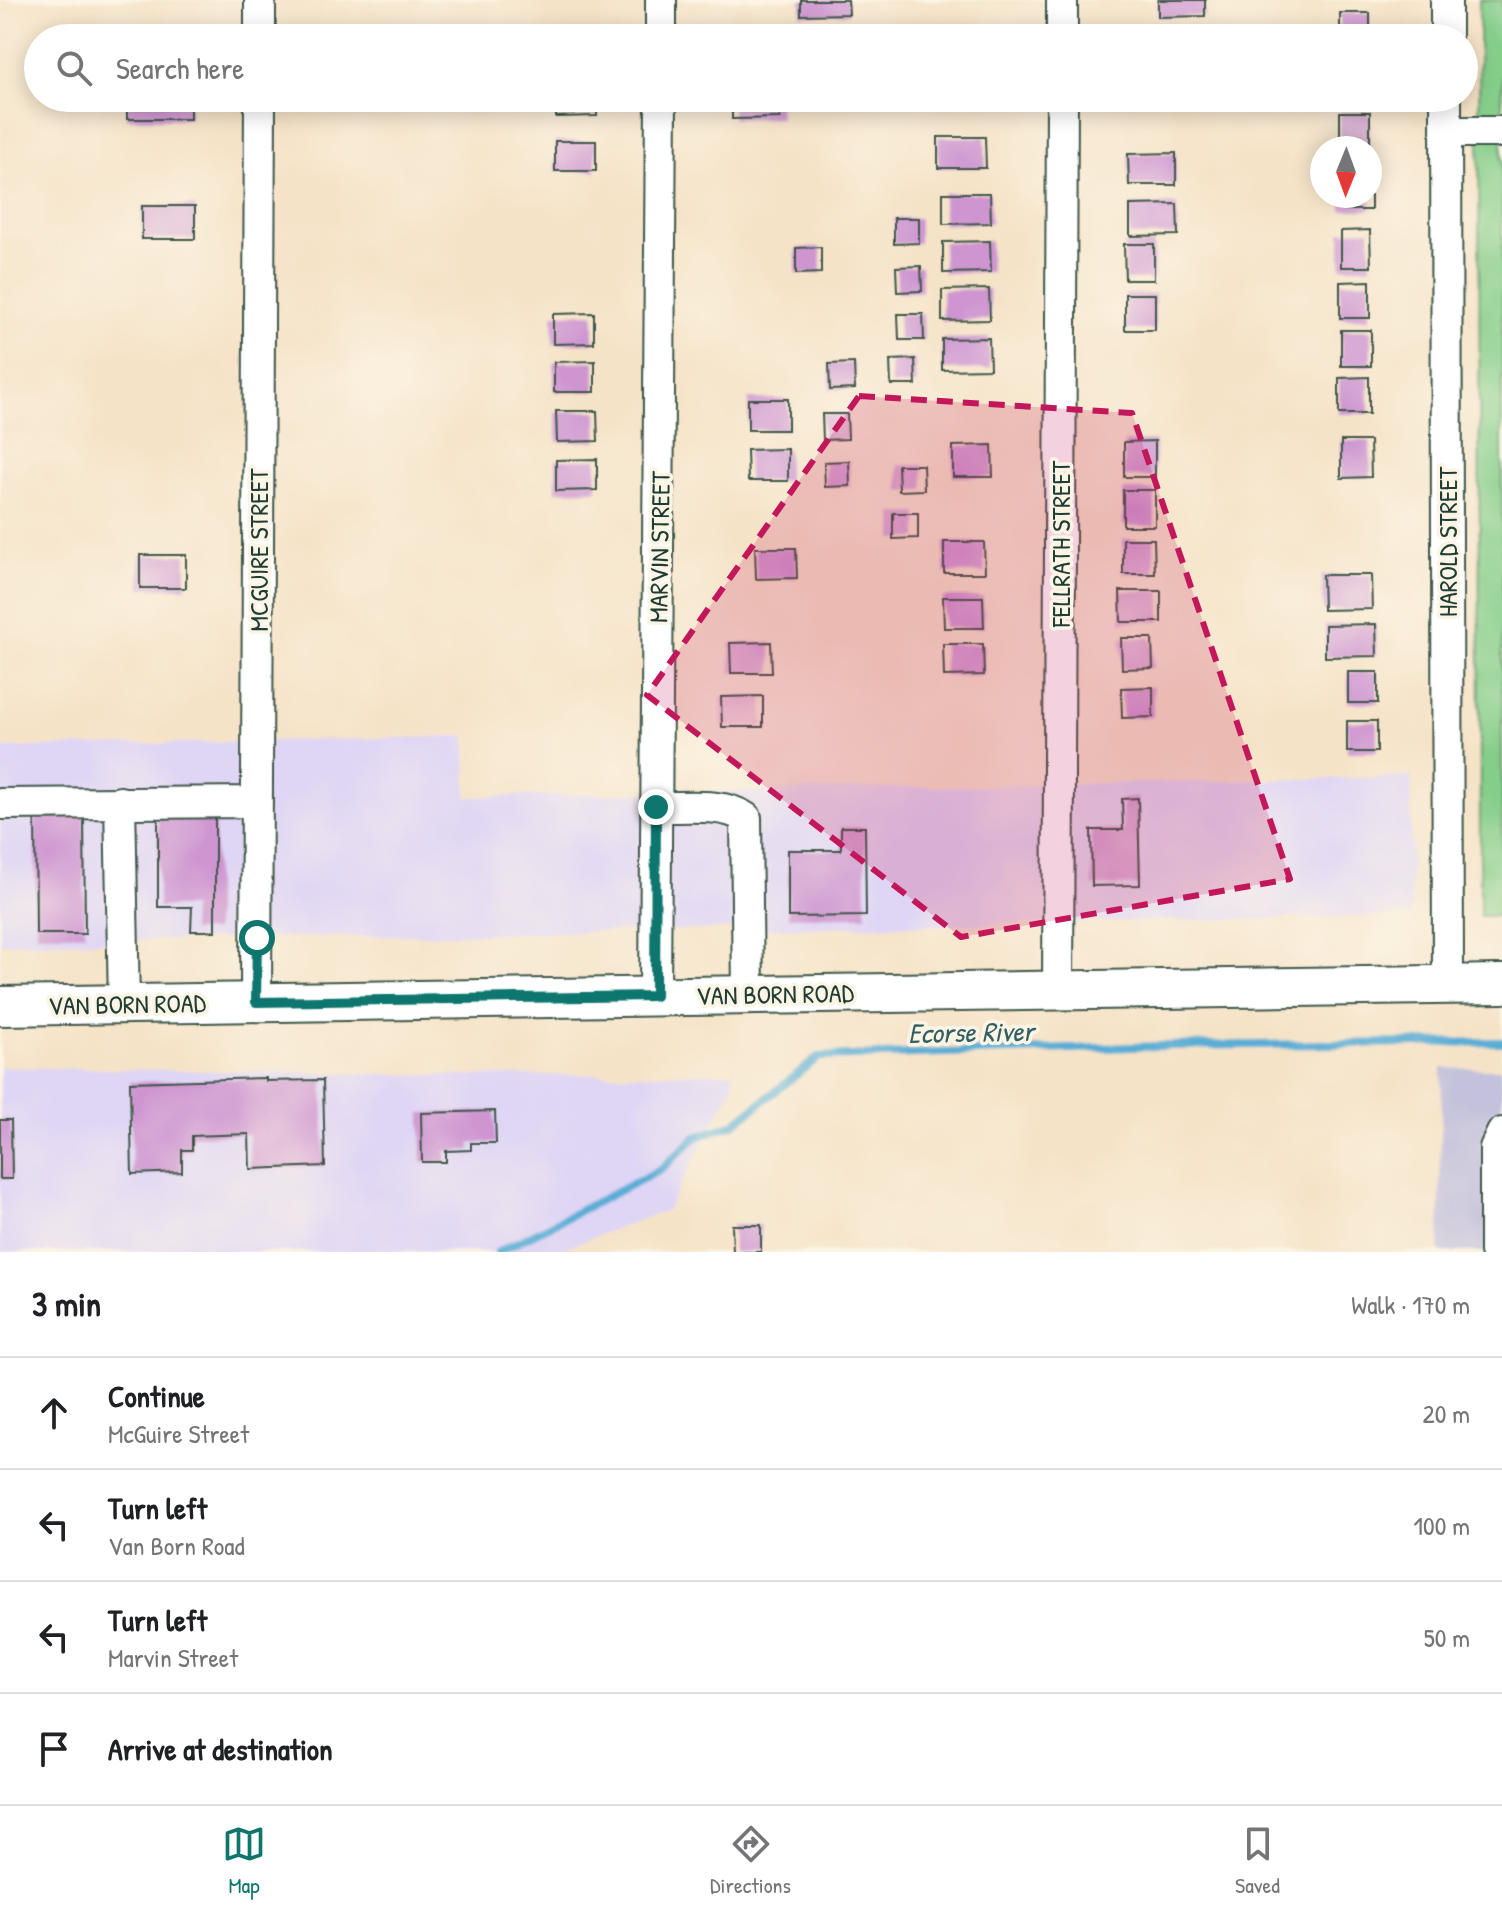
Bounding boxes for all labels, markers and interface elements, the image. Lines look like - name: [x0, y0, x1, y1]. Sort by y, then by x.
- search box: [24, 24, 1478, 112]
- icon: search: [52, 46, 96, 90]
- text: Search here: [116, 48, 244, 88]
- north arrow: [1310, 136, 1382, 208]
- street label: FELLRATH STREET: [1043, 460, 1078, 628]
- street label: HAROLD STREET: [1430, 466, 1465, 617]
- street label: MCGUIRE STREET: [241, 468, 276, 631]
- street label: MARVIN STREET: [640, 470, 678, 623]
- route end: [638, 789, 674, 825]
- route start: [239, 920, 275, 956]
- street label: VAN BORN ROAD: [696, 975, 855, 1013]
- street label: VAN BORN ROAD: [48, 985, 207, 1023]
- water label: Ecorse River: [908, 1012, 1037, 1052]
- text: 3 min: [32, 1281, 101, 1327]
- text: Walk · 170 m: [1351, 1287, 1470, 1322]
- text: Continue: [108, 1376, 205, 1416]
- icon: ahead: [32, 1391, 76, 1435]
- text: 20 m: [1423, 1396, 1470, 1431]
- text: McGuire Street: [108, 1416, 249, 1451]
- text: Turn left: [108, 1488, 207, 1528]
- icon: left: [32, 1503, 76, 1547]
- text: 100 m: [1414, 1508, 1470, 1543]
- text: Van Born Road: [108, 1528, 245, 1563]
- text: Turn left: [108, 1600, 207, 1640]
- icon: left: [32, 1615, 76, 1659]
- text: 50 m: [1424, 1620, 1470, 1655]
- text: Marvin Street: [108, 1640, 238, 1675]
- icon: arrive: [32, 1727, 76, 1771]
- text: Arrive at destination: [108, 1729, 333, 1769]
- tab: Map: [222, 1822, 266, 1900]
- tab: Directions: [710, 1822, 791, 1900]
- tab: Saved: [1235, 1822, 1280, 1900]

